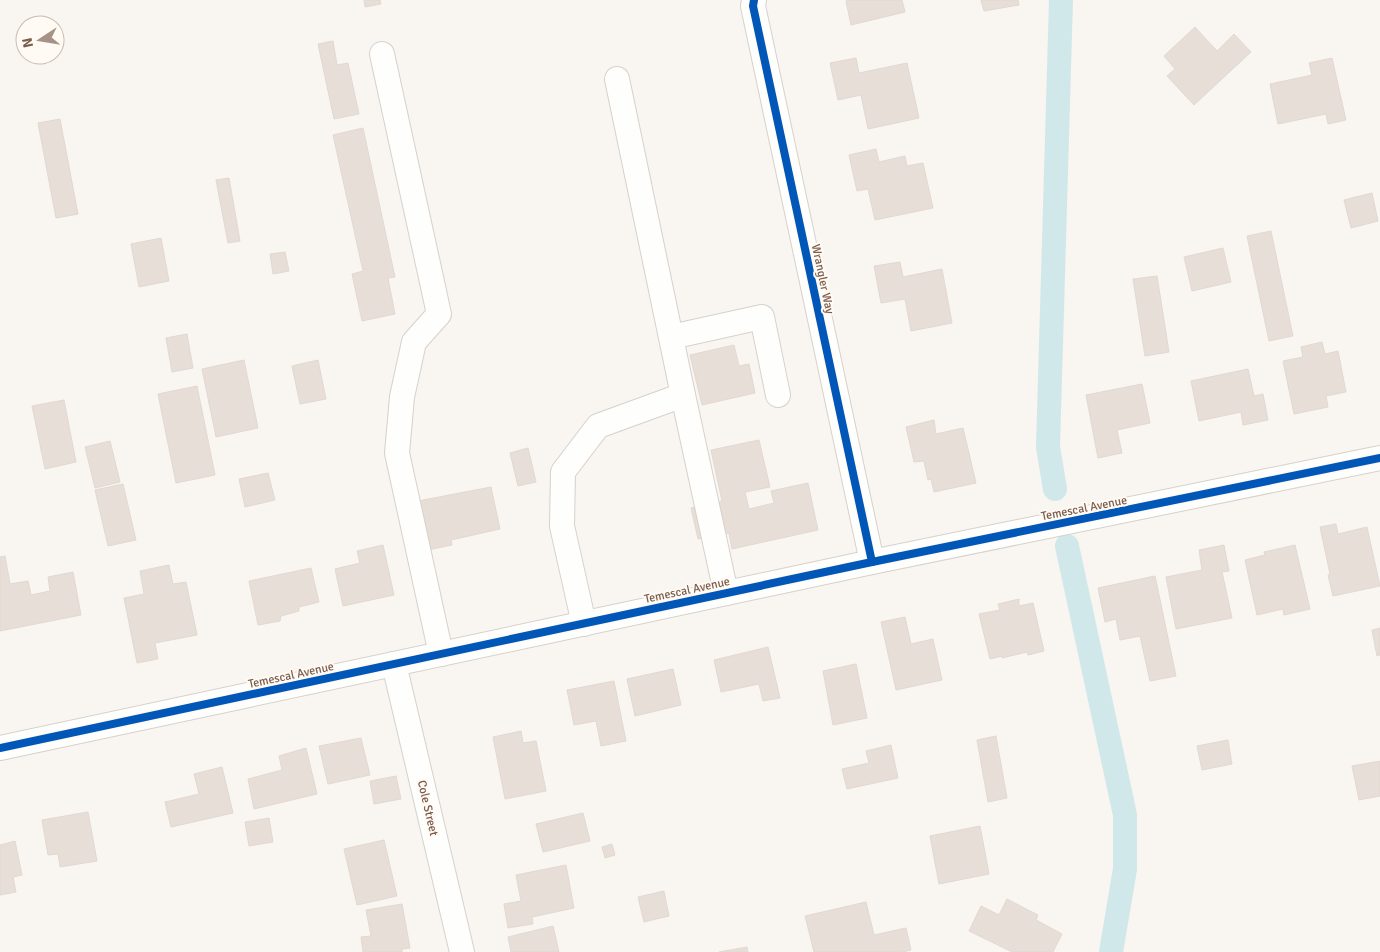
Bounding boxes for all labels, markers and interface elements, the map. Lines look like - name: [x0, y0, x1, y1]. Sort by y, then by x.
- north arrow: [15, 15, 65, 65]
- text: N: [18, 36, 37, 49]
- street label: Wrangler Way: [808, 243, 837, 316]
- street label: Temescal Avenue: [1040, 493, 1128, 524]
- street label: Temescal Avenue: [643, 574, 731, 607]
- street label: Temescal Avenue: [247, 659, 335, 692]
- street label: Cole Street: [414, 779, 441, 837]

